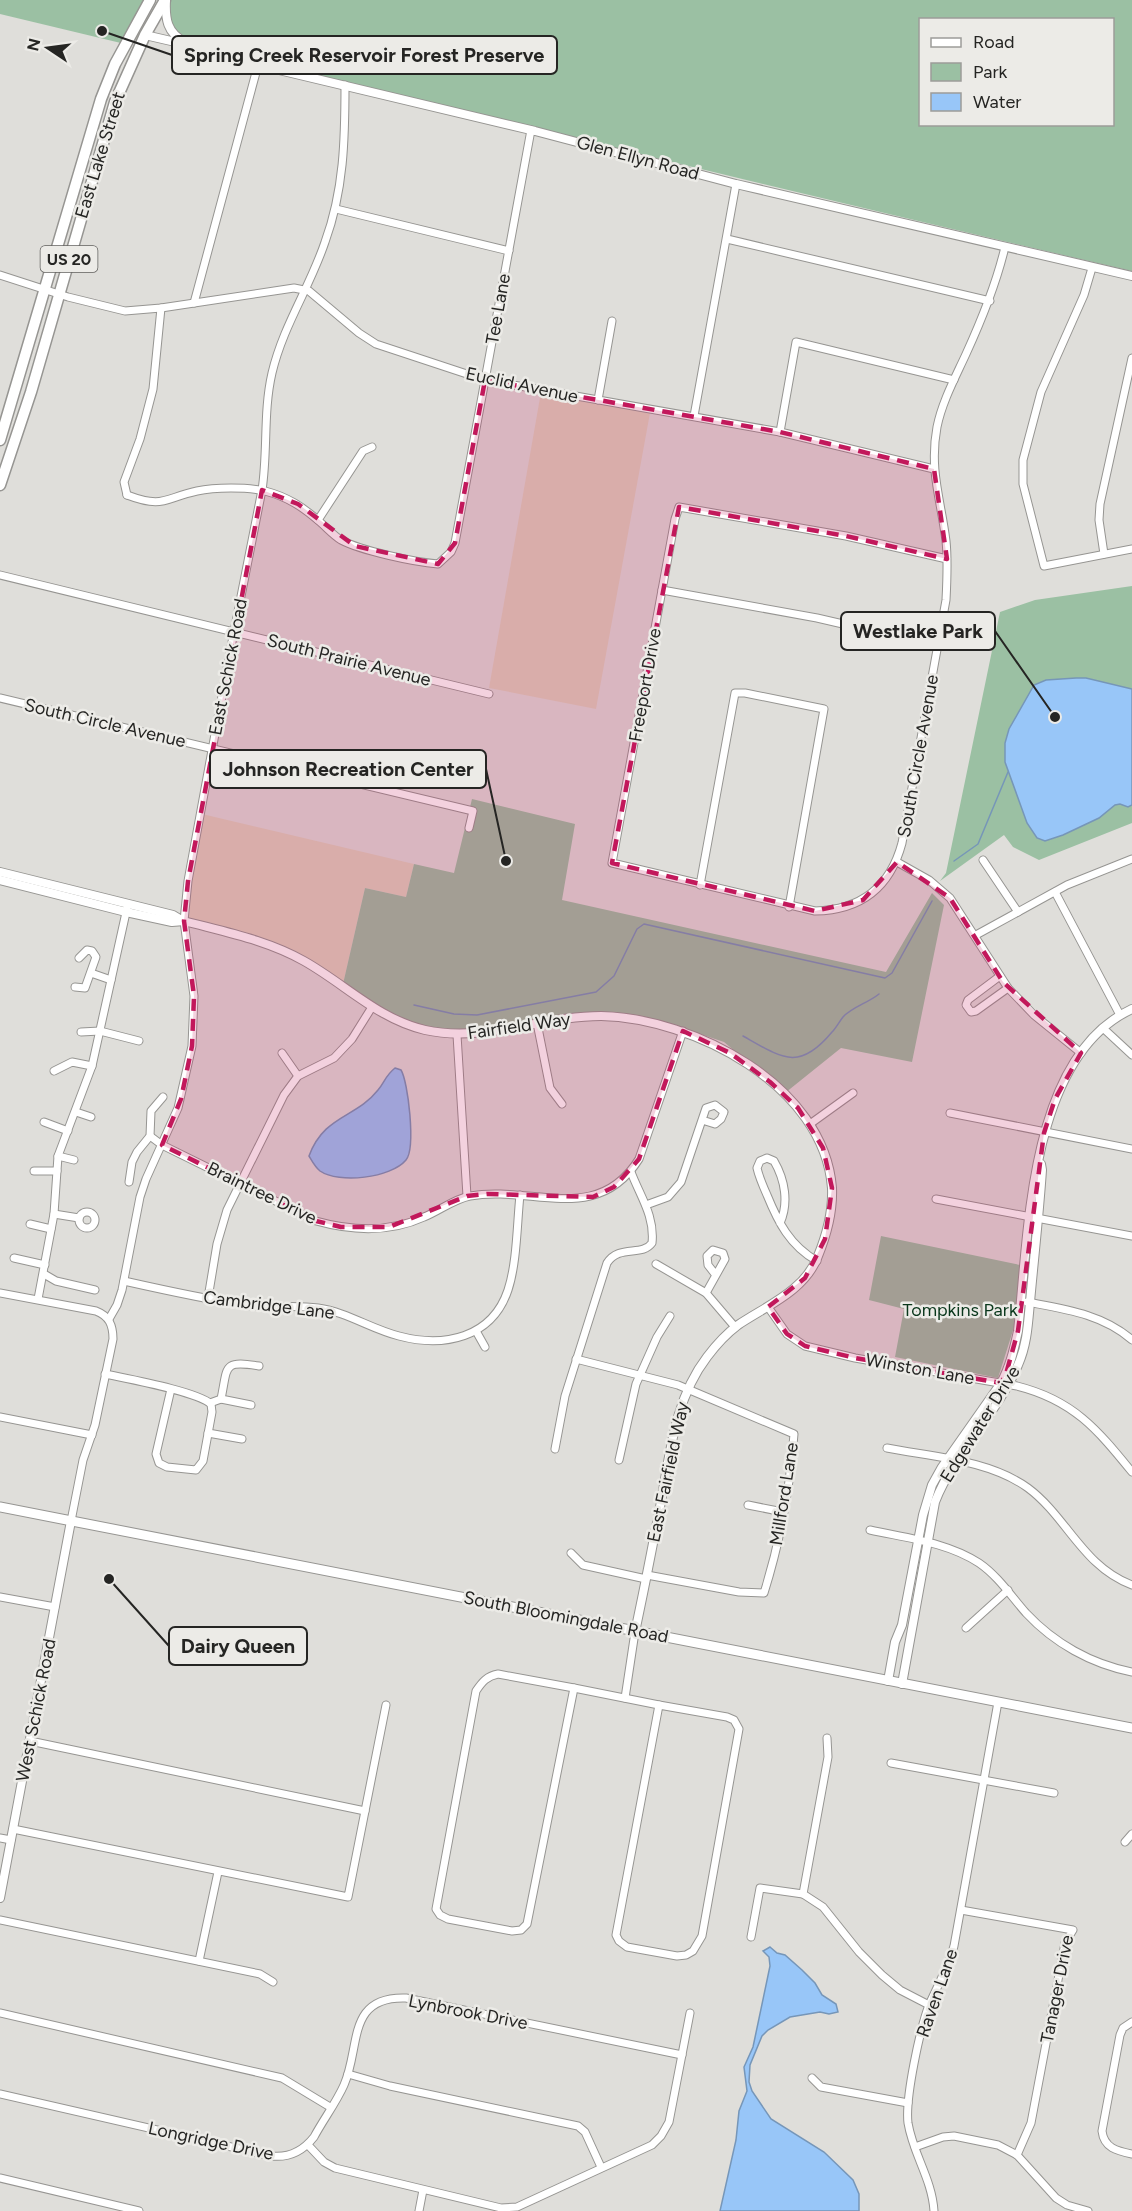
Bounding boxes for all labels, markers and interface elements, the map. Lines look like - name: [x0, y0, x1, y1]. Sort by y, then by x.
- north arrow: [18, 18, 78, 78]
- legend: [919, 18, 1114, 126]
- text: Road: [973, 31, 1014, 53]
- callout: Spring Creek Reservoir Forest Preserve: [172, 36, 557, 74]
- text: N: [23, 37, 45, 53]
- text: Spring Creek Reservoir Forest Preserve: [184, 43, 544, 67]
- text: Park: [973, 61, 1008, 83]
- street label: East Lake Street: [70, 89, 130, 221]
- text: Water: [973, 91, 1021, 113]
- street label: Glen Ellyn Road: [574, 131, 702, 185]
- road number: US 20: [40, 246, 98, 272]
- street label: Tee Lane: [481, 272, 515, 346]
- street label: Euclid Avenue: [464, 362, 580, 408]
- street label: East Schick Road: [204, 597, 252, 737]
- callout: Westlake Park: [841, 612, 995, 650]
- text: Westlake Park: [853, 619, 983, 643]
- street label: Freeport Drive: [624, 626, 666, 744]
- street label: South Prairie Avenue: [265, 629, 433, 691]
- street label: South Circle Avenue: [893, 673, 943, 839]
- street label: South Circle Avenue: [22, 694, 188, 752]
- callout: Johnson Recreation Center: [210, 750, 486, 788]
- text: Johnson Recreation Center: [222, 757, 474, 781]
- street label: Fairfield Way: [466, 1008, 572, 1044]
- street label: Braintree Drive: [204, 1157, 320, 1229]
- street label: Cambridge Lane: [202, 1286, 336, 1324]
- park label: Tompkins Park: [902, 1299, 1018, 1321]
- street label: Winston Lane: [864, 1349, 976, 1389]
- street label: Edgewater Drive: [935, 1362, 1025, 1486]
- street label: East Fairfield Way: [642, 1399, 694, 1544]
- street label: Millford Lane: [765, 1441, 803, 1547]
- street label: South Bloomingdale Road: [462, 1586, 670, 1648]
- callout: Dairy Queen: [169, 1627, 307, 1665]
- text: Dairy Queen: [181, 1634, 295, 1658]
- street label: West Schick Road: [11, 1637, 61, 1783]
- street label: Tanager Drive: [1036, 1933, 1078, 2045]
- street label: Raven Lane: [912, 1946, 962, 2040]
- street label: Lynbrook Drive: [406, 1990, 530, 2034]
- street label: Longridge Drive: [146, 2117, 276, 2165]

